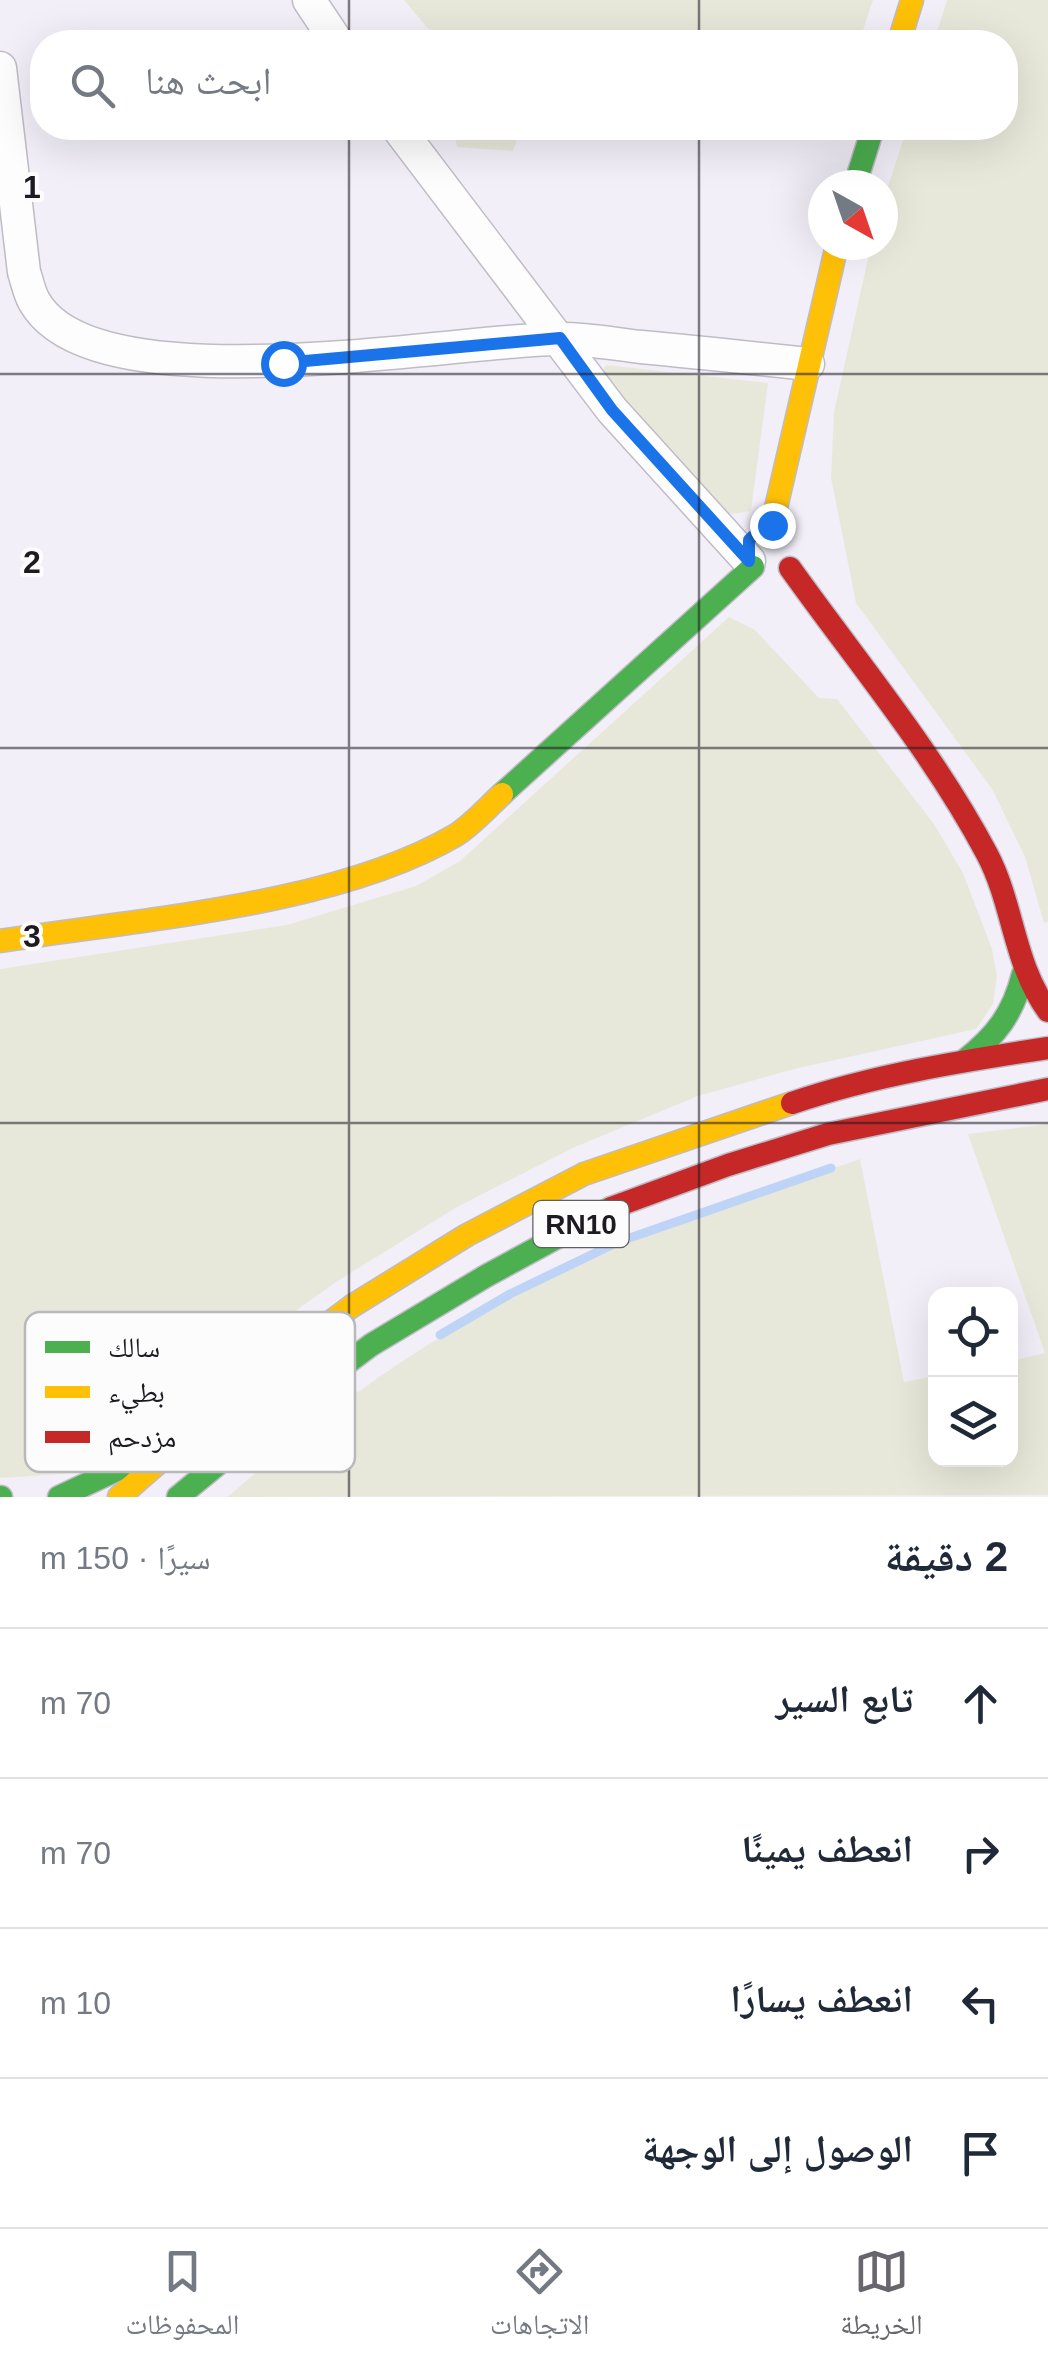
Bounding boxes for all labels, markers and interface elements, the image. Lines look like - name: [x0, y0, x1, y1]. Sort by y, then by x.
- search box: [30, 30, 1018, 140]
- icon: search: [65, 58, 120, 113]
- text: ابحث هنا: [145, 60, 271, 102]
- text: 1: [23, 169, 41, 205]
- north arrow: [808, 170, 898, 260]
- route start: [261, 341, 307, 387]
- route end: [750, 503, 796, 549]
- text: 2: [23, 544, 41, 580]
- text: 3: [23, 918, 41, 954]
- road number: RN10: [534, 1201, 628, 1247]
- map controls: [928, 1287, 1018, 1467]
- button: locate: [928, 1287, 1018, 1377]
- legend: [25, 1312, 355, 1472]
- text: سالك: [108, 1332, 160, 1363]
- text: بطيء: [108, 1377, 165, 1415]
- button: layers: [928, 1377, 1018, 1467]
- text: مزدحم: [108, 1422, 176, 1456]
- text: 2 دقيقة: [885, 1533, 1008, 1580]
- text: سيرًا · 150 m: [40, 1540, 211, 1576]
- icon: ahead: [953, 1676, 1008, 1731]
- text: تابع السير: [776, 1678, 913, 1720]
- text: 70 m: [40, 1685, 111, 1721]
- icon: right: [953, 1826, 1008, 1881]
- text: انعطف يمينًا: [741, 1828, 913, 1870]
- text: 70 m: [40, 1835, 111, 1871]
- icon: left: [953, 1976, 1008, 2031]
- text: انعطف يسارًا: [730, 1978, 913, 2020]
- text: 10 m: [40, 1985, 111, 2021]
- icon: arrive: [953, 2126, 1008, 2181]
- text: الوصول إلى الوجهة: [642, 2128, 913, 2170]
- tab: المحفوظات: [125, 2244, 239, 2352]
- tab: الاتجاهات: [490, 2244, 589, 2352]
- tab: الخريطة: [840, 2244, 923, 2352]

